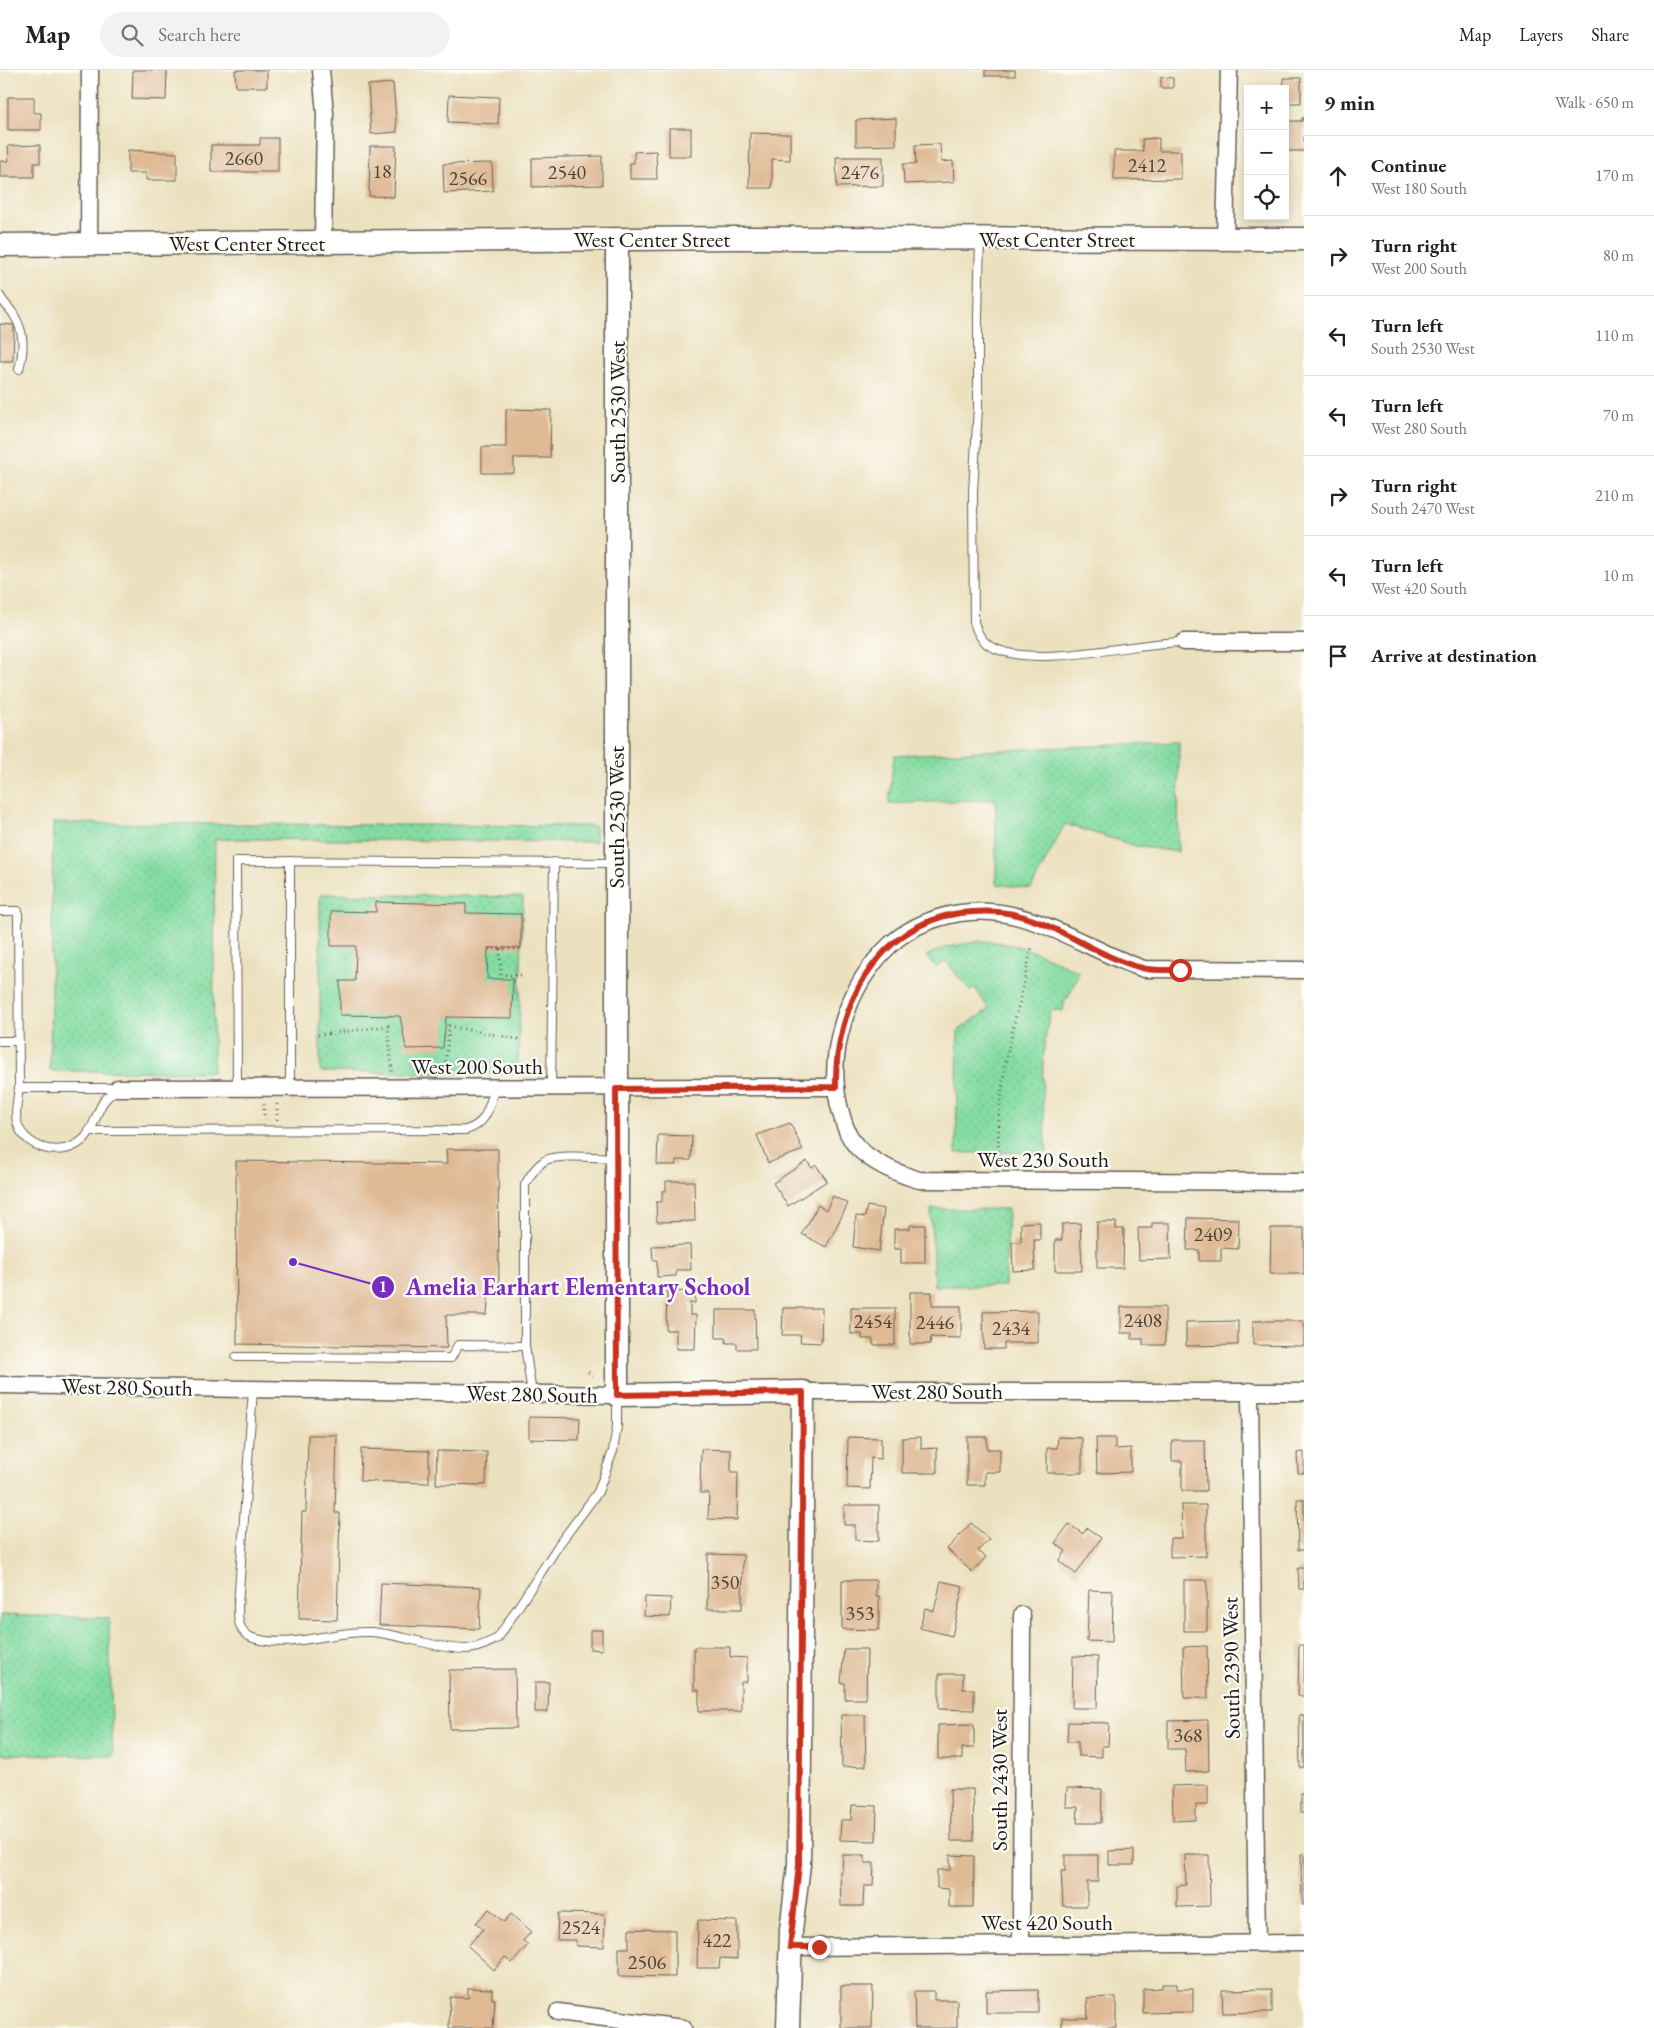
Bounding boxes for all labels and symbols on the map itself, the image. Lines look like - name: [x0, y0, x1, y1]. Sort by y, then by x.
- house number: 2660: [225, 145, 264, 171]
- house number: 2412: [1128, 152, 1167, 178]
- house number: 18: [372, 158, 392, 184]
- house number: 2540: [548, 159, 587, 185]
- house number: 2476: [841, 159, 880, 185]
- house number: 2566: [449, 165, 488, 191]
- street label: West Center Street: [574, 225, 730, 254]
- street label: West Center Street: [979, 225, 1135, 254]
- street label: West Center Street: [169, 229, 325, 258]
- street label: South 2530 West: [603, 341, 632, 483]
- street label: South 2530 West: [602, 746, 631, 888]
- route start: [1169, 959, 1192, 982]
- street label: West 200 South: [411, 1052, 543, 1081]
- street label: West 230 South: [977, 1145, 1109, 1174]
- house number: 2409: [1194, 1221, 1233, 1247]
- callout: Amelia Earhart Elementary School: [371, 1267, 761, 1306]
- text: Amelia Earhart Elementary School: [405, 1271, 751, 1303]
- text: 1: [379, 1277, 387, 1296]
- house number: 2408: [1124, 1307, 1162, 1333]
- house number: 2454: [854, 1308, 893, 1334]
- house number: 2446: [916, 1309, 955, 1335]
- house number: 2434: [992, 1315, 1031, 1341]
- street label: West 280 South: [61, 1371, 193, 1403]
- street label: West 280 South: [871, 1377, 1003, 1406]
- street label: West 280 South: [466, 1378, 598, 1410]
- house number: 350: [711, 1569, 740, 1595]
- street label: South 2390 West: [1215, 1596, 1247, 1740]
- house number: 353: [846, 1600, 874, 1626]
- street label: South 2430 West: [985, 1709, 1014, 1851]
- house number: 368: [1174, 1722, 1202, 1748]
- street label: West 420 South: [981, 1908, 1113, 1937]
- house number: 2524: [562, 1914, 601, 1940]
- house number: 422: [703, 1927, 732, 1953]
- route end: [808, 1936, 831, 1959]
- house number: 2506: [628, 1949, 667, 1975]

